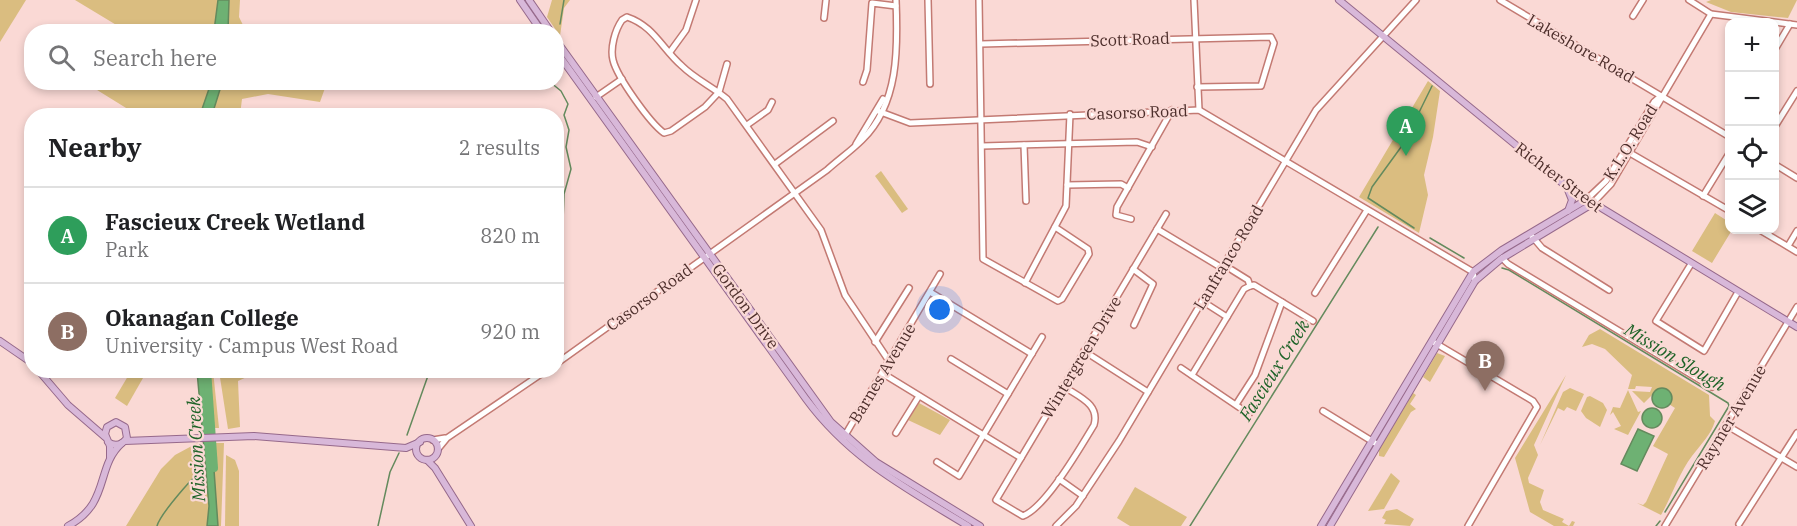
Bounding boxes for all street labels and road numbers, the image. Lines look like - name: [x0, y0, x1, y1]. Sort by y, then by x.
- street label: Lakeshore Road: [1524, 9, 1638, 87]
- street label: Scott Road: [1090, 28, 1170, 50]
- street label: Casorso Road: [1086, 100, 1188, 124]
- street label: K.L.O. Road: [1599, 100, 1661, 184]
- street label: Richter Street: [1511, 138, 1607, 216]
- street label: Lanfranco Road: [1189, 201, 1267, 313]
- street label: Casorso Road: [602, 259, 696, 335]
- street label: Gordon Drive: [708, 259, 784, 353]
- street label: Wintergreen Drive: [1037, 292, 1125, 422]
- street label: Barnes Avenue: [844, 319, 920, 427]
- street label: Raymer Avenue: [1692, 361, 1770, 473]

